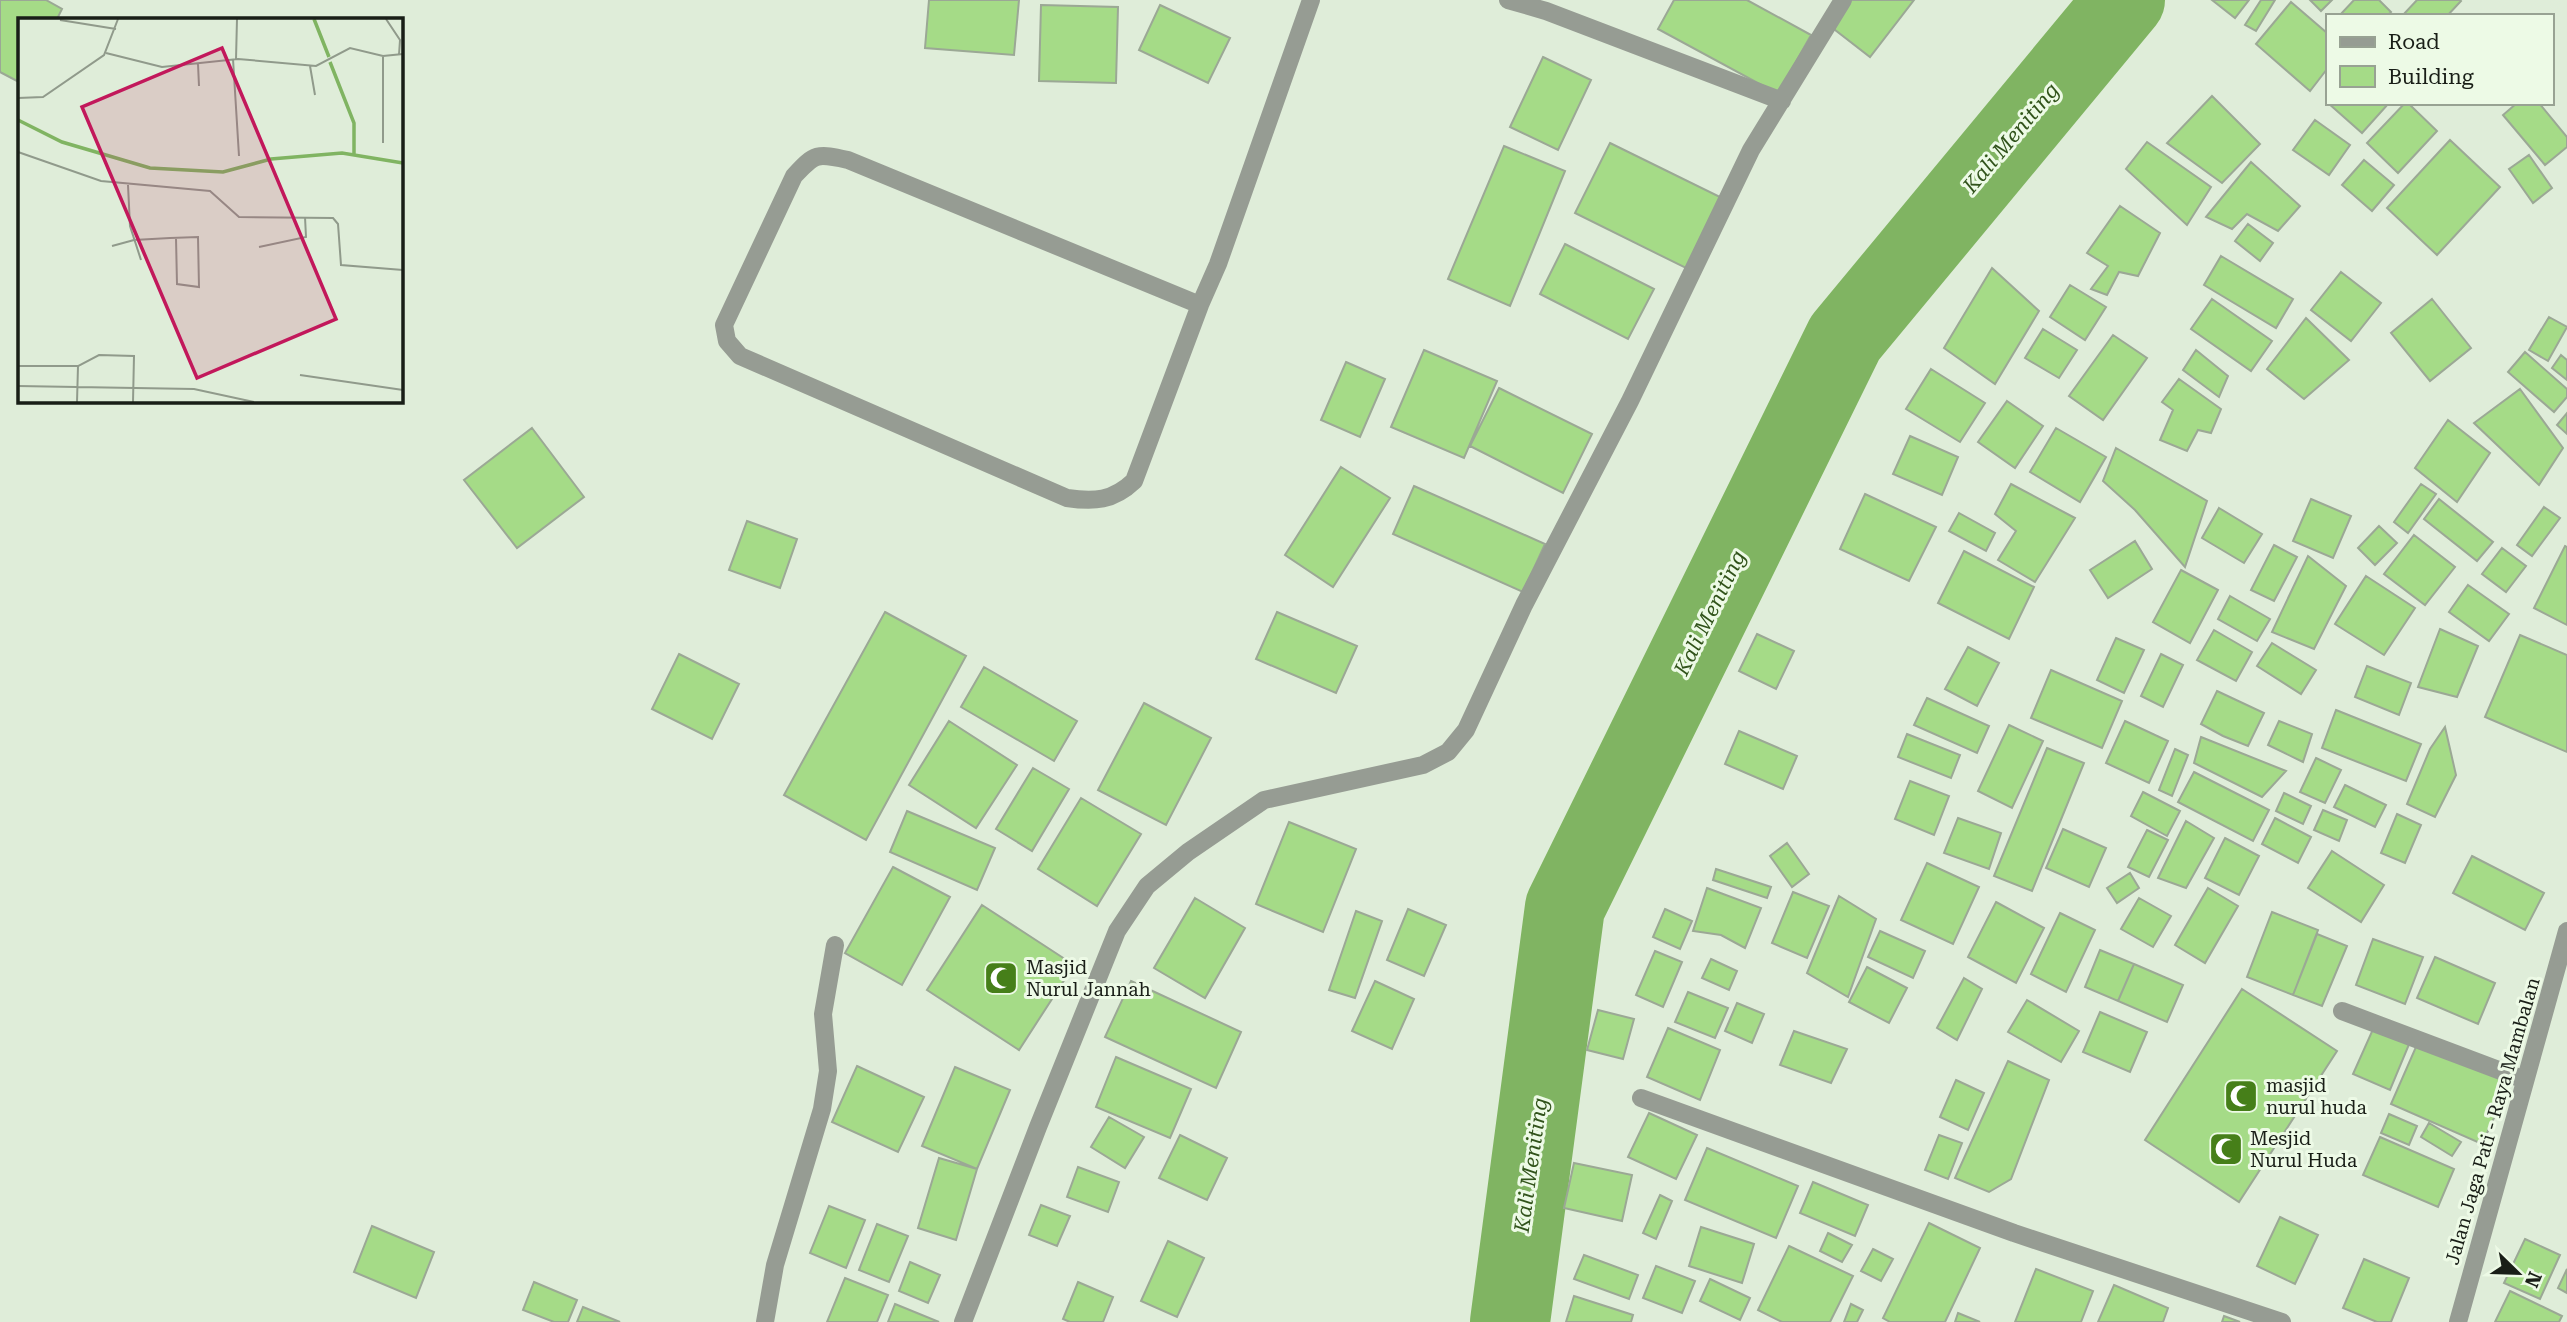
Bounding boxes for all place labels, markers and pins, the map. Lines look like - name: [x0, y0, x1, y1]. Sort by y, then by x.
- place label: Masjid Nurul Jannah: [1026, 956, 1151, 1001]
- mosque icon: Masjid Nurul Jannah: [982, 959, 1020, 997]
- place label: masjid nurul huda: [2266, 1074, 2367, 1119]
- mosque icon: masjid nurul huda: [2222, 1077, 2260, 1115]
- place label: Mesjid Nurul Huda: [2250, 1127, 2358, 1172]
- mosque icon: Mesjid Nurul Huda: [2207, 1130, 2245, 1168]

